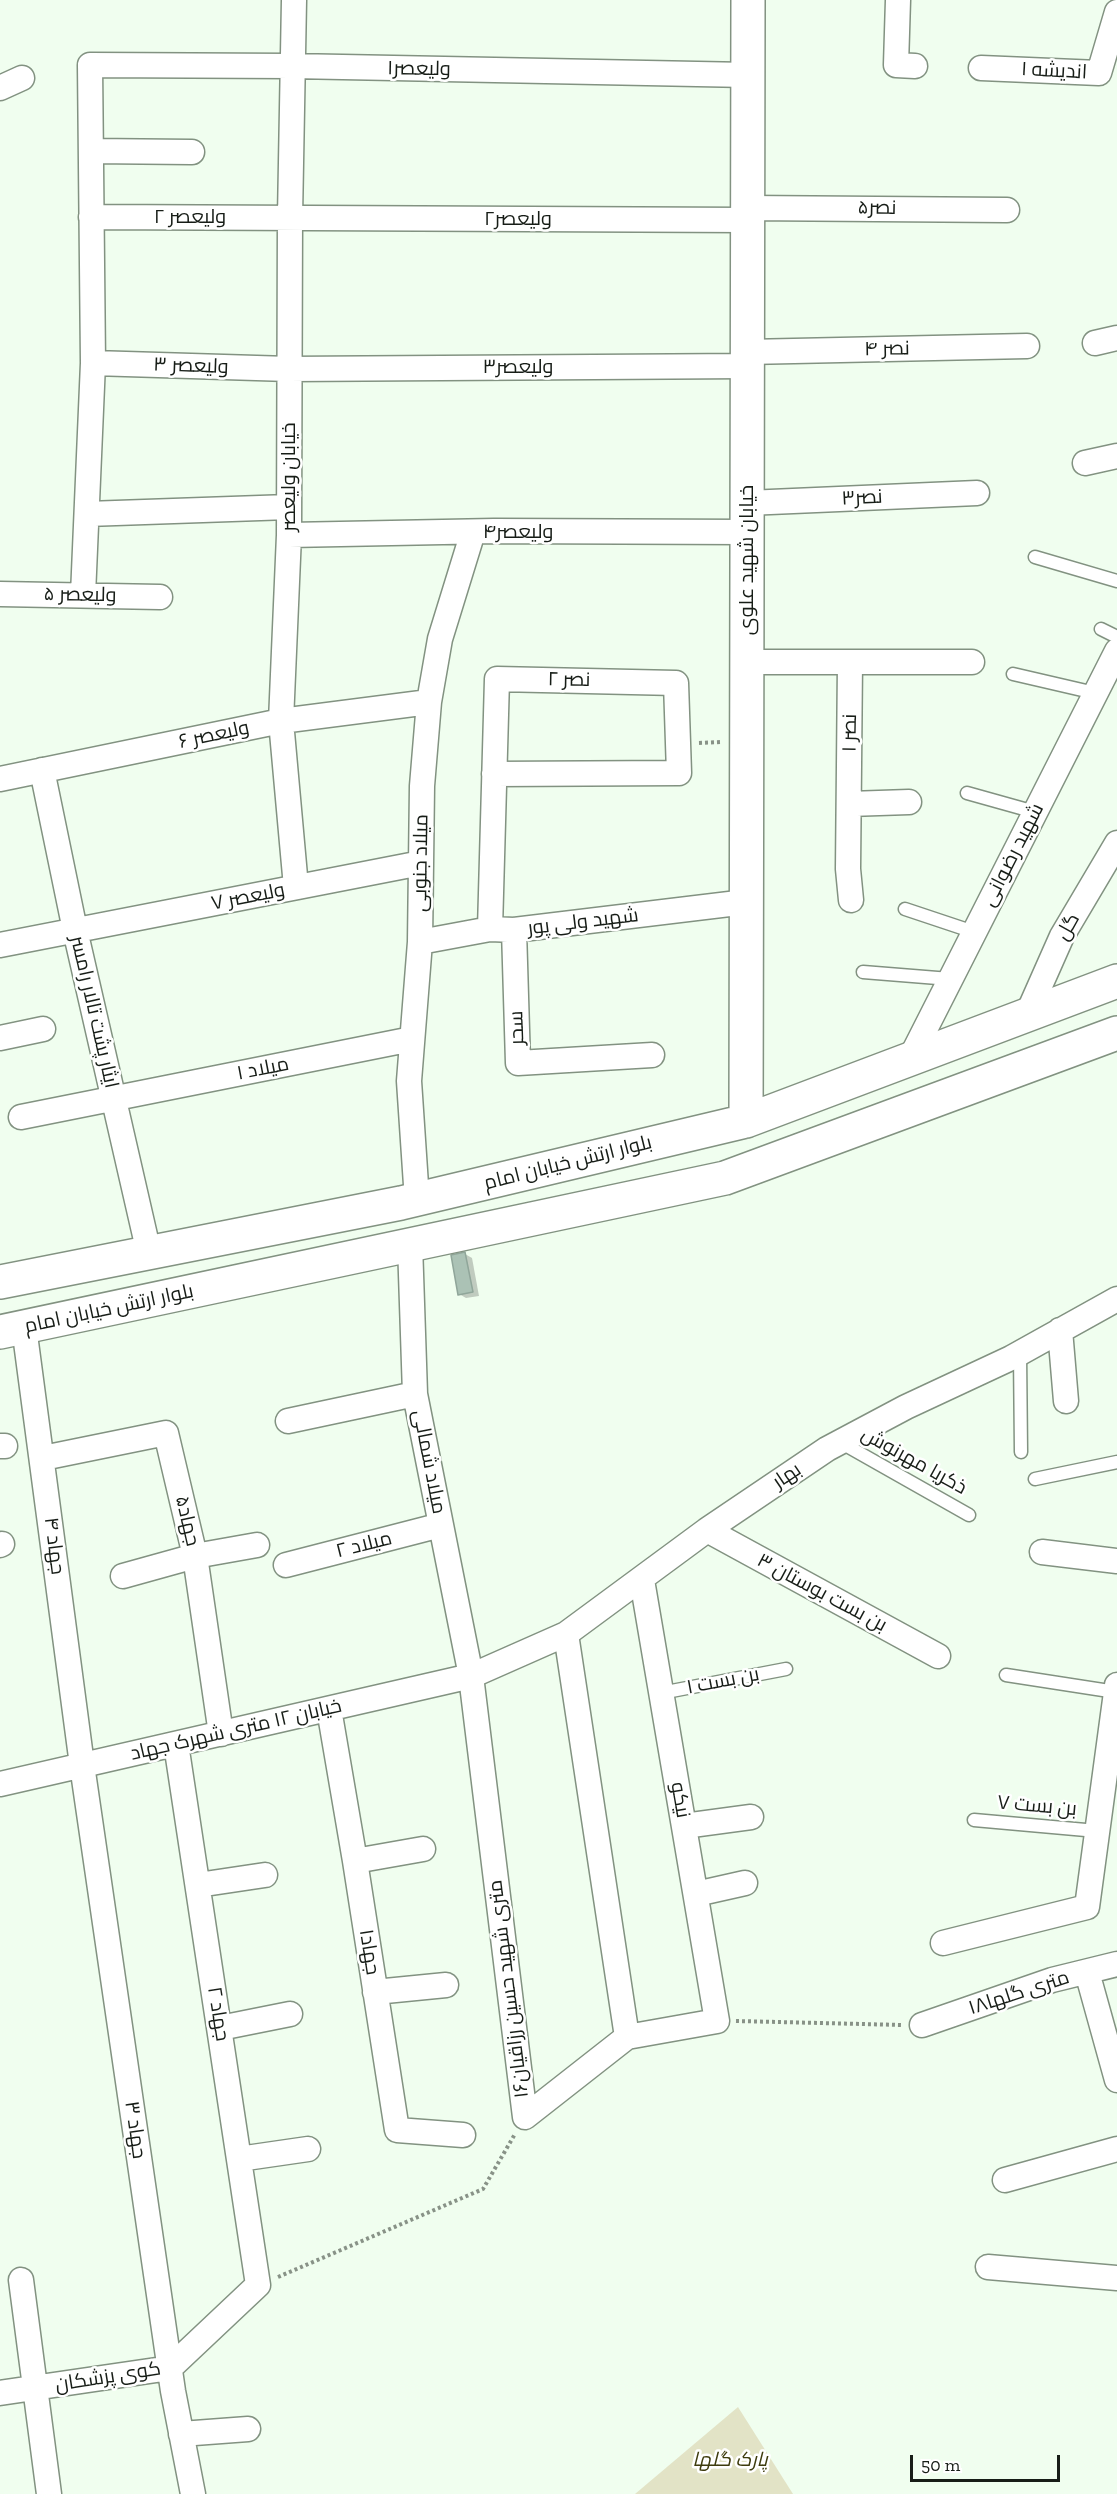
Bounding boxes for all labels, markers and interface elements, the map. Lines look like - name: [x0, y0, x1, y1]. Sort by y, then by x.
- street label: ولیعصر۱: [387, 56, 451, 82]
- street label: اندیشه ۱: [1020, 57, 1088, 85]
- street label: نصر۵: [857, 196, 897, 220]
- street label: ولیعصر ۲: [154, 205, 226, 229]
- street label: ولیعصر۲: [484, 207, 552, 231]
- street label: نصر ۴: [864, 337, 910, 361]
- street label: ولیعصر ۳: [153, 353, 229, 379]
- street label: ولیعصر۳: [483, 355, 553, 379]
- street label: خیابان ولیعصر: [277, 422, 301, 532]
- street label: خیابان شهید علوی: [735, 485, 759, 635]
- street label: نصر۳: [841, 485, 883, 511]
- street label: ولیعصر۴: [483, 520, 553, 544]
- street label: ولیعصر ۵: [43, 582, 117, 608]
- street label: نصر ۲: [547, 668, 591, 692]
- street label: نصر ۱: [838, 714, 862, 752]
- street label: ولیعصر ۶: [177, 716, 251, 754]
- street label: شهید رضوانی: [977, 799, 1049, 911]
- street label: میلاد جنوبی: [408, 814, 434, 912]
- street label: ولیعصر ۷: [209, 878, 287, 916]
- street label: شهید ولی پور: [526, 903, 640, 941]
- street label: گل: [1051, 909, 1085, 945]
- street label: ایثار پشت تالار رامسر: [65, 933, 123, 1091]
- street label: سحر: [504, 1010, 530, 1046]
- street label: میلاد ۱: [235, 1052, 291, 1086]
- street label: بلوار ارتش خیابان امام: [482, 1131, 654, 1195]
- street label: بلوار ارتش خیابان امام: [22, 1279, 196, 1339]
- street label: میلاد شمالی: [407, 1408, 451, 1516]
- street label: ذکریا مهرنوش: [857, 1422, 971, 1500]
- street label: بهار: [768, 1458, 806, 1494]
- street label: جهاد۵: [170, 1494, 204, 1548]
- street label: جهاد ۴: [39, 1516, 69, 1576]
- street label: میلاد ۲: [334, 1526, 394, 1564]
- street label: بن بست بوستان ۳: [753, 1549, 891, 1637]
- street label: بن بست ۱: [685, 1662, 761, 1700]
- street label: خیابان ۱۲ متری شهرک جهاد: [128, 1694, 344, 1766]
- street label: نیکو: [665, 1780, 695, 1820]
- street label: بن بست ۷: [996, 1791, 1078, 1821]
- street label: ۱۶متری شهید حسین رزاقیان: [484, 1879, 534, 2099]
- street label: جهاد۱: [354, 1927, 384, 1977]
- street label: ۱۸متری گلها: [966, 1965, 1072, 2021]
- street label: جهاد ۲: [202, 1985, 234, 2043]
- street label: جهاد ۳: [119, 2100, 151, 2160]
- street label: کوی پزشکان: [53, 2357, 163, 2397]
- scale bar: [913, 2443, 1063, 2481]
- park label: پارک گلها: [692, 2448, 768, 2472]
- text: 50 m: [921, 2454, 960, 2476]

